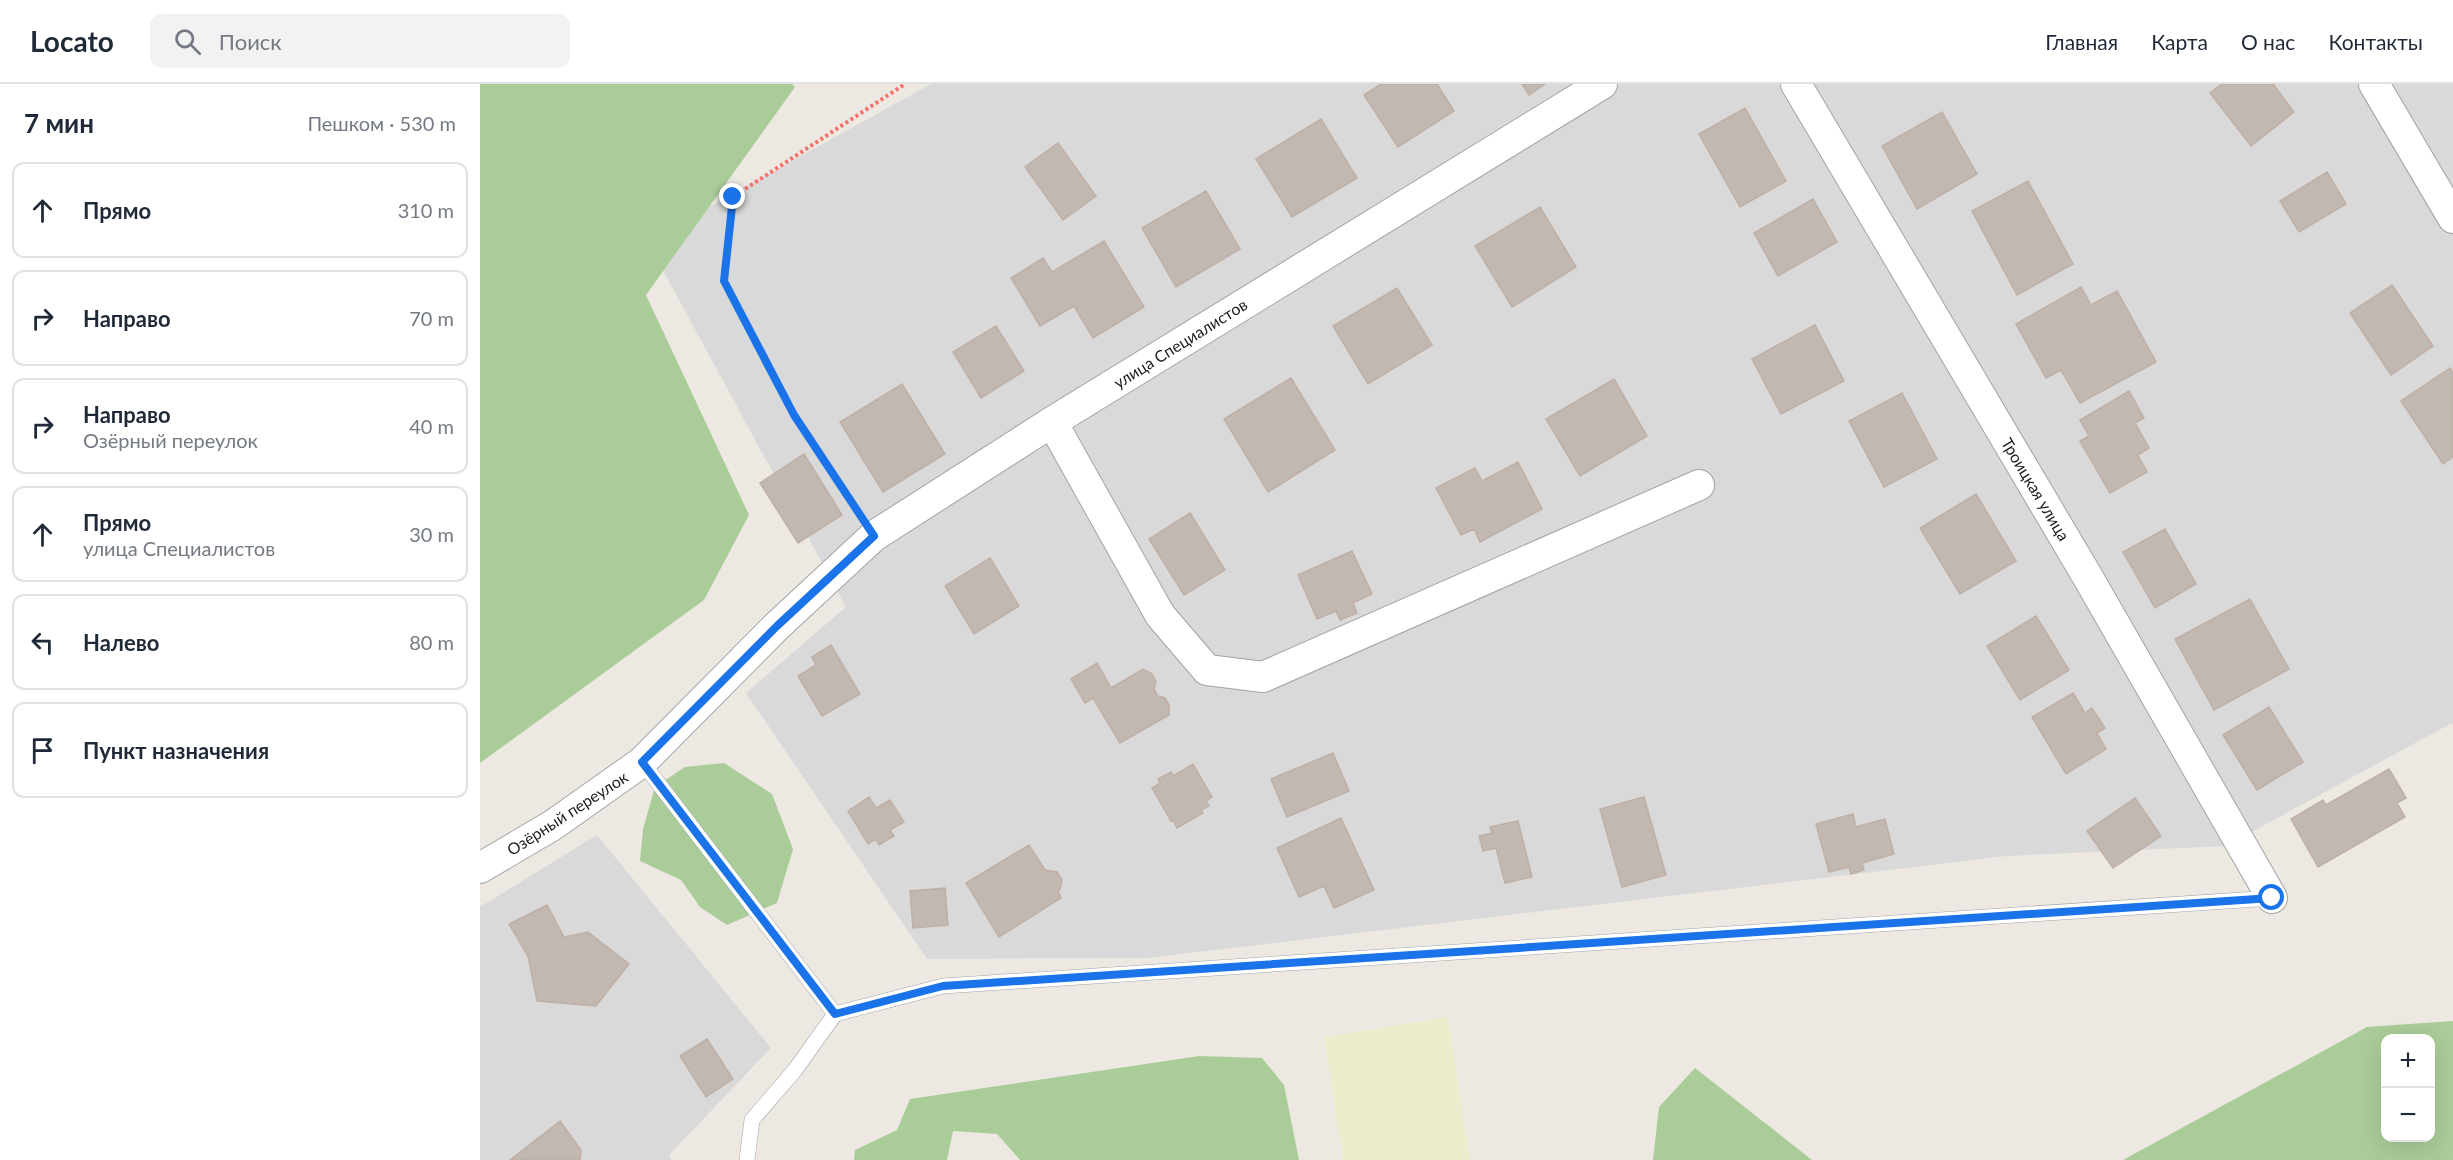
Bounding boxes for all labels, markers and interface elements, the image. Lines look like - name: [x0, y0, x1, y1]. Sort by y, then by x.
- search box: [150, 14, 570, 68]
- text: Locato: [30, 24, 114, 58]
- icon: search: [171, 25, 204, 58]
- text: Поиск: [219, 28, 282, 55]
- text: Главная: [2045, 29, 2118, 54]
- text: Карта: [2151, 29, 2208, 54]
- text: О нас: [2241, 29, 2295, 54]
- text: Контакты: [2328, 29, 2423, 54]
- text: 7 мин: [24, 107, 94, 139]
- text: Пешком · 530 m: [307, 111, 456, 135]
- route end: [719, 183, 745, 209]
- icon: ahead: [26, 194, 59, 227]
- text: Прямо: [83, 197, 151, 224]
- text: 310 m: [398, 198, 454, 222]
- street label: улица Специалистов: [1110, 294, 1250, 392]
- icon: right: [26, 302, 59, 335]
- text: Направо: [83, 305, 171, 332]
- text: 70 m: [409, 306, 454, 330]
- text: Направо: [83, 401, 171, 428]
- icon: right: [26, 410, 59, 443]
- text: 40 m: [409, 414, 454, 438]
- text: Озёрный переулок: [83, 428, 258, 452]
- street label: Троицкая улица: [1998, 434, 2074, 544]
- text: Прямо: [83, 509, 151, 536]
- icon: ahead: [26, 518, 59, 551]
- text: 30 m: [409, 522, 454, 546]
- text: улица Специалистов: [83, 536, 275, 560]
- icon: left: [26, 626, 59, 659]
- text: Налево: [83, 629, 159, 656]
- text: 80 m: [409, 630, 454, 654]
- icon: arrive: [26, 734, 59, 767]
- text: Пункт назначения: [83, 737, 269, 764]
- street label: Озёрный переулок: [503, 767, 631, 859]
- route start: [2258, 884, 2284, 910]
- map controls: [2381, 1034, 2435, 1142]
- button: +: [2381, 1034, 2435, 1088]
- button: −: [2381, 1088, 2435, 1142]

